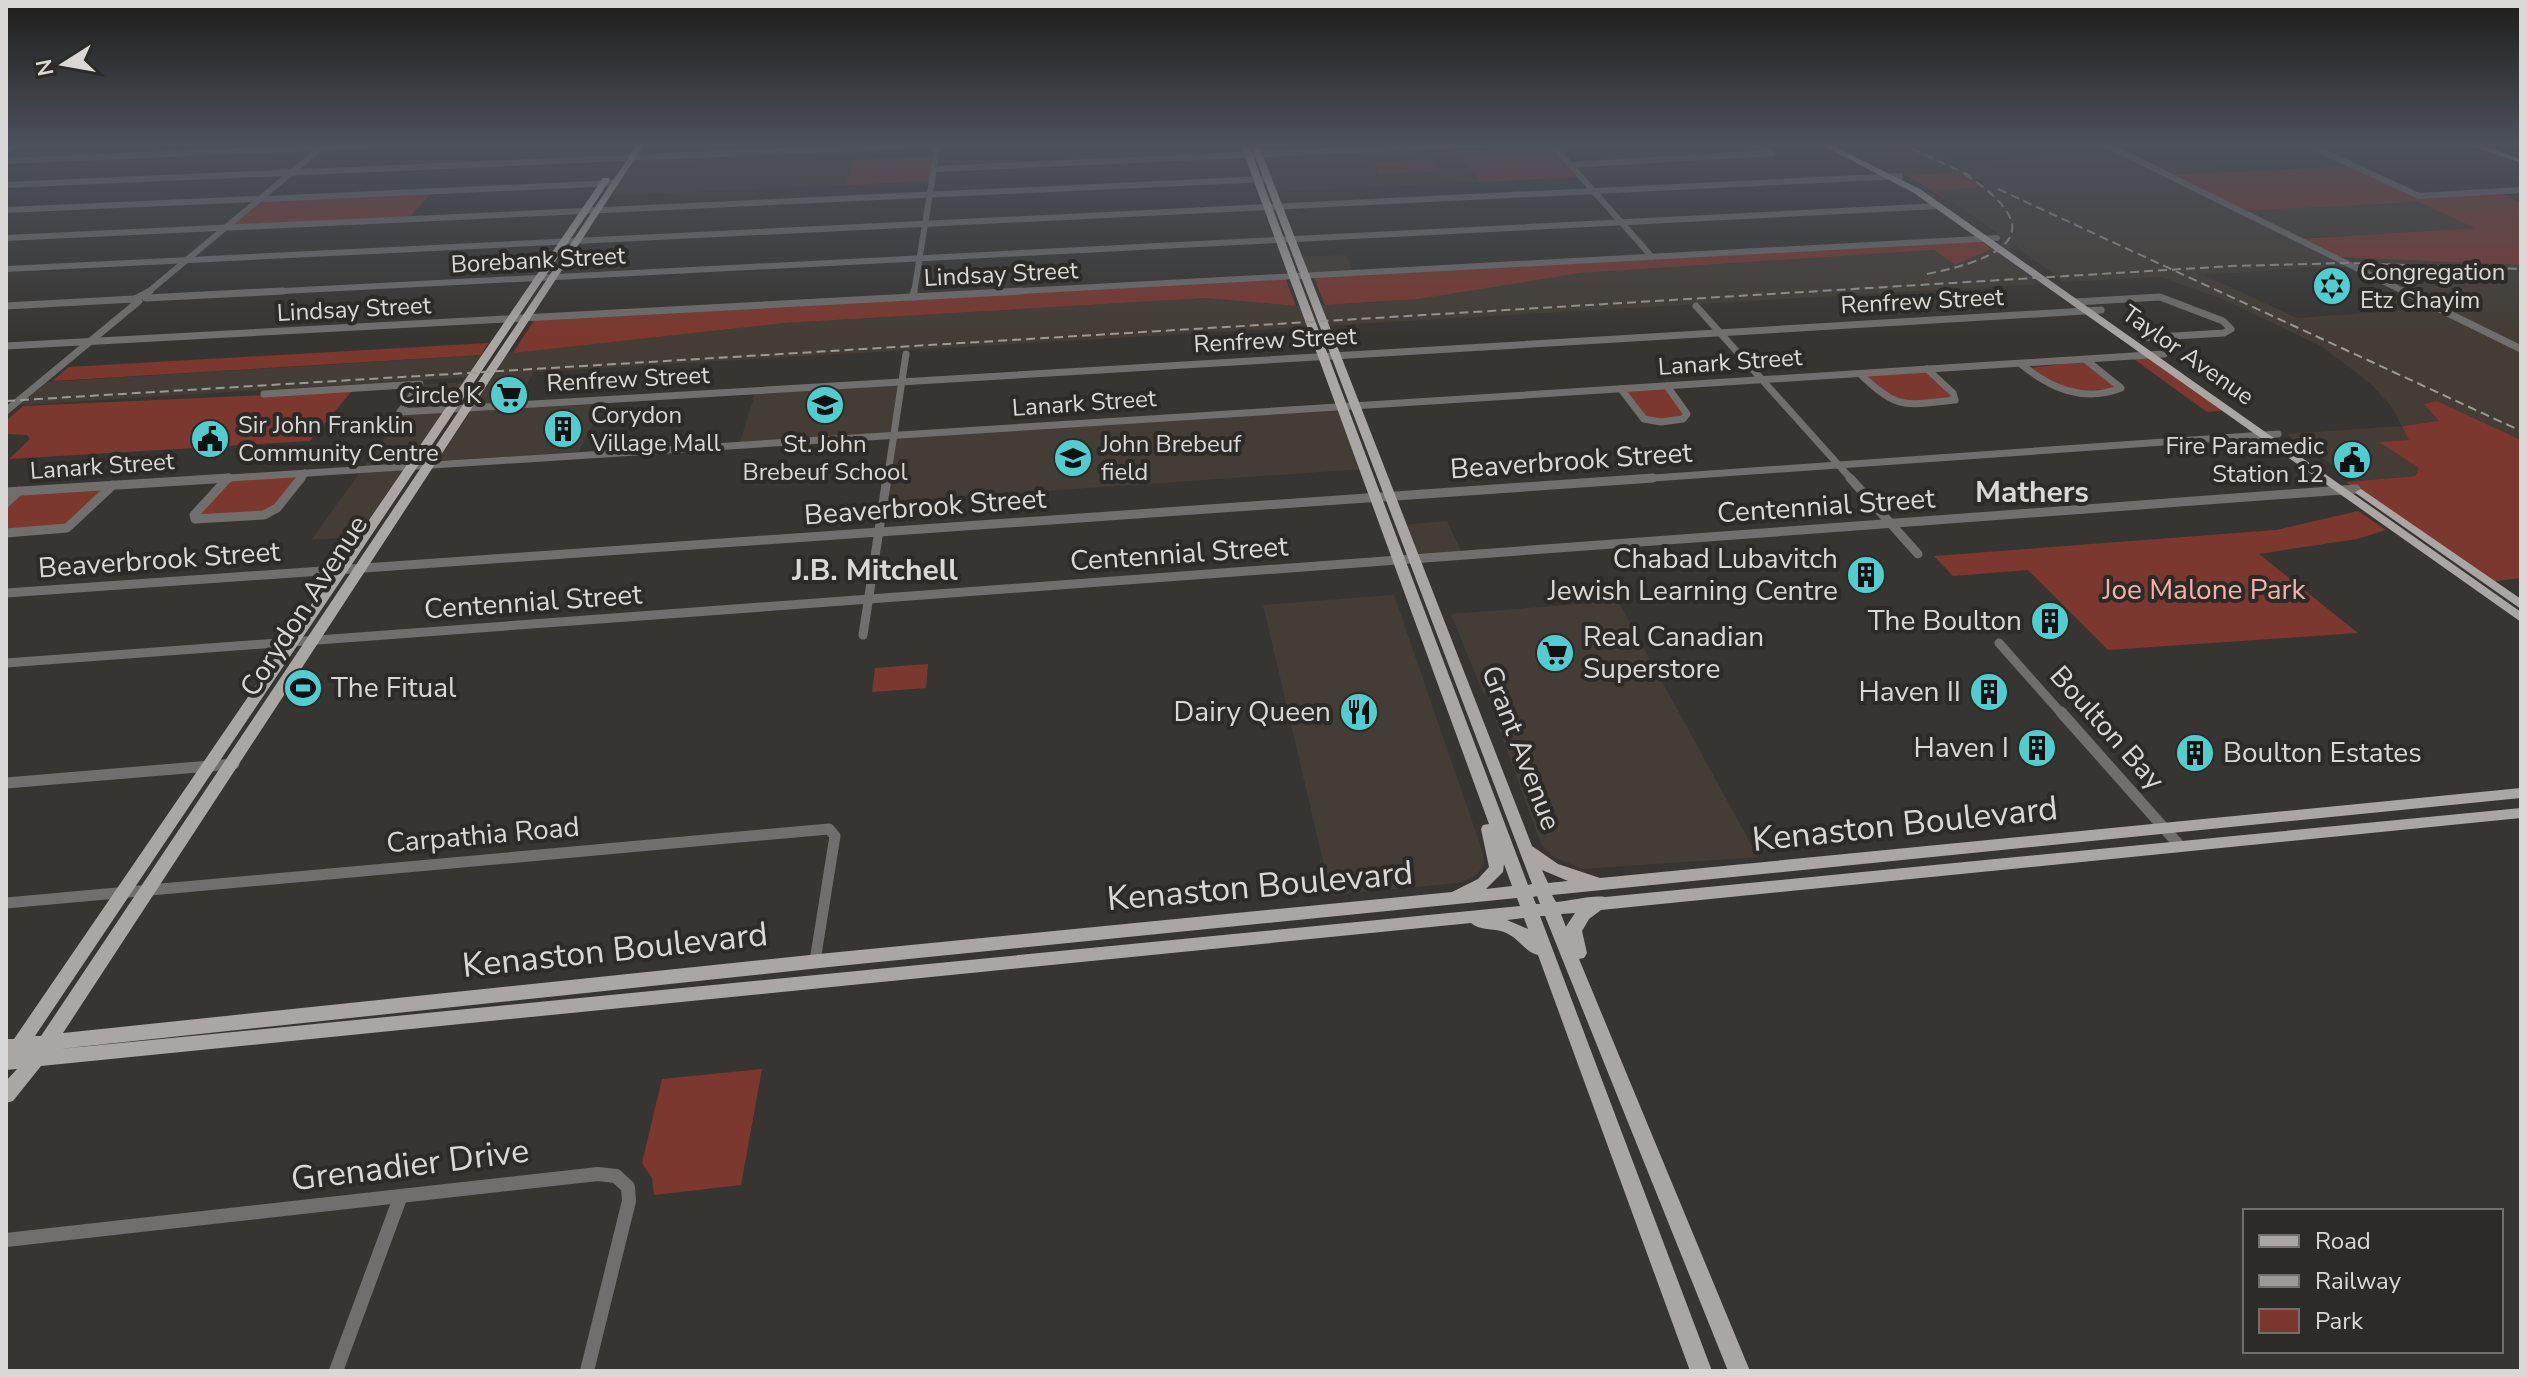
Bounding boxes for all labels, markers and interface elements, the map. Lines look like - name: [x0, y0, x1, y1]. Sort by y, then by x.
- north arrow: [24, 24, 104, 104]
- text: N: [29, 57, 62, 79]
- street label: Borebank Street: [450, 239, 627, 281]
- street label: Lindsay Street: [923, 254, 1080, 294]
- place label: Congregation Etz Chayim: [2360, 256, 2505, 316]
- synagogue icon: Congregation Etz Chayim: [2311, 265, 2353, 307]
- street label: Renfrew Street: [1840, 281, 2005, 321]
- street label: Lindsay Street: [276, 289, 433, 329]
- street label: Taylor Avenue: [2116, 298, 2260, 412]
- street label: Renfrew Street: [1193, 320, 1358, 360]
- street label: Lanark Street: [1657, 341, 1804, 383]
- street label: Renfrew Street: [546, 359, 711, 399]
- supermarket icon: Circle K: [488, 374, 530, 416]
- place label: Circle K: [399, 379, 482, 411]
- street label: Lanark Street: [1011, 382, 1158, 424]
- school or university icon: St. John Brebeuf School: [804, 384, 846, 426]
- place label: Corydon Village Mall: [590, 399, 720, 459]
- building icon: Corydon Village Mall: [542, 408, 584, 450]
- place label: Sir John Franklin Community Centre: [238, 409, 439, 469]
- public building icon: Sir John Franklin Community Centre: [189, 418, 231, 460]
- place label: St. John Brebeuf School: [742, 428, 908, 488]
- place label: John Brebeuf field: [1100, 428, 1242, 488]
- place label: Fire Paramedic Station 12: [2165, 430, 2324, 490]
- street label: Beaverbrook Street: [1449, 434, 1694, 488]
- school or university icon: John Brebeuf field: [1052, 437, 1094, 479]
- public building icon: Fire Paramedic Station 12: [2331, 439, 2373, 481]
- street label: Lanark Street: [29, 445, 176, 487]
- district label: Mathers: [1975, 472, 2089, 513]
- street label: Centennial Street: [1716, 479, 1936, 533]
- street label: Beaverbrook Street: [803, 480, 1048, 534]
- street label: Corydon Avenue: [231, 508, 377, 704]
- street label: Centennial Street: [1069, 527, 1289, 581]
- street label: Beaverbrook Street: [37, 533, 282, 587]
- place label: Chabad Lubavitch Jewish Learning Centre: [1547, 540, 1838, 610]
- district label: J.B. Mitchell: [791, 550, 958, 591]
- building icon: Chabad Lubavitch Jewish Learning Centre: [1845, 554, 1887, 596]
- park label: Joe Malone Park: [2101, 571, 2307, 609]
- street label: Centennial Street: [423, 575, 643, 629]
- building icon: The Boulton: [2029, 600, 2071, 642]
- place label: The Boulton: [1868, 602, 2022, 640]
- place label: Real Canadian Superstore: [1583, 618, 1764, 688]
- supermarket icon: Real Canadian Superstore: [1534, 632, 1576, 674]
- street label: Boulton Bay: [2041, 658, 2173, 799]
- street label: Grant Avenue: [1472, 660, 1570, 836]
- sports icon: The Fitual: [282, 667, 324, 709]
- place label: The Fitual: [331, 669, 457, 707]
- building icon: Haven II: [1968, 671, 2010, 713]
- place label: Haven II: [1858, 673, 1961, 711]
- restaurant icon: Dairy Queen: [1338, 691, 1380, 733]
- place label: Dairy Queen: [1174, 693, 1331, 731]
- building icon: Haven I: [2016, 727, 2058, 769]
- place label: Haven I: [1914, 729, 2009, 767]
- building icon: Boulton Estates: [2174, 732, 2216, 774]
- place label: Boulton Estates: [2223, 734, 2422, 772]
- street label: Kenaston Boulevard: [1750, 785, 2060, 863]
- street label: Carpathia Road: [385, 808, 581, 862]
- street label: Kenaston Boulevard: [1105, 850, 1415, 922]
- street label: Kenaston Boulevard: [460, 911, 770, 989]
- street label: Grenadier Drive: [288, 1128, 532, 1202]
- legend: [2243, 1209, 2503, 1353]
- text: Road: [2315, 1225, 2371, 1257]
- text: Railway: [2315, 1265, 2402, 1297]
- text: Park: [2315, 1305, 2364, 1337]

